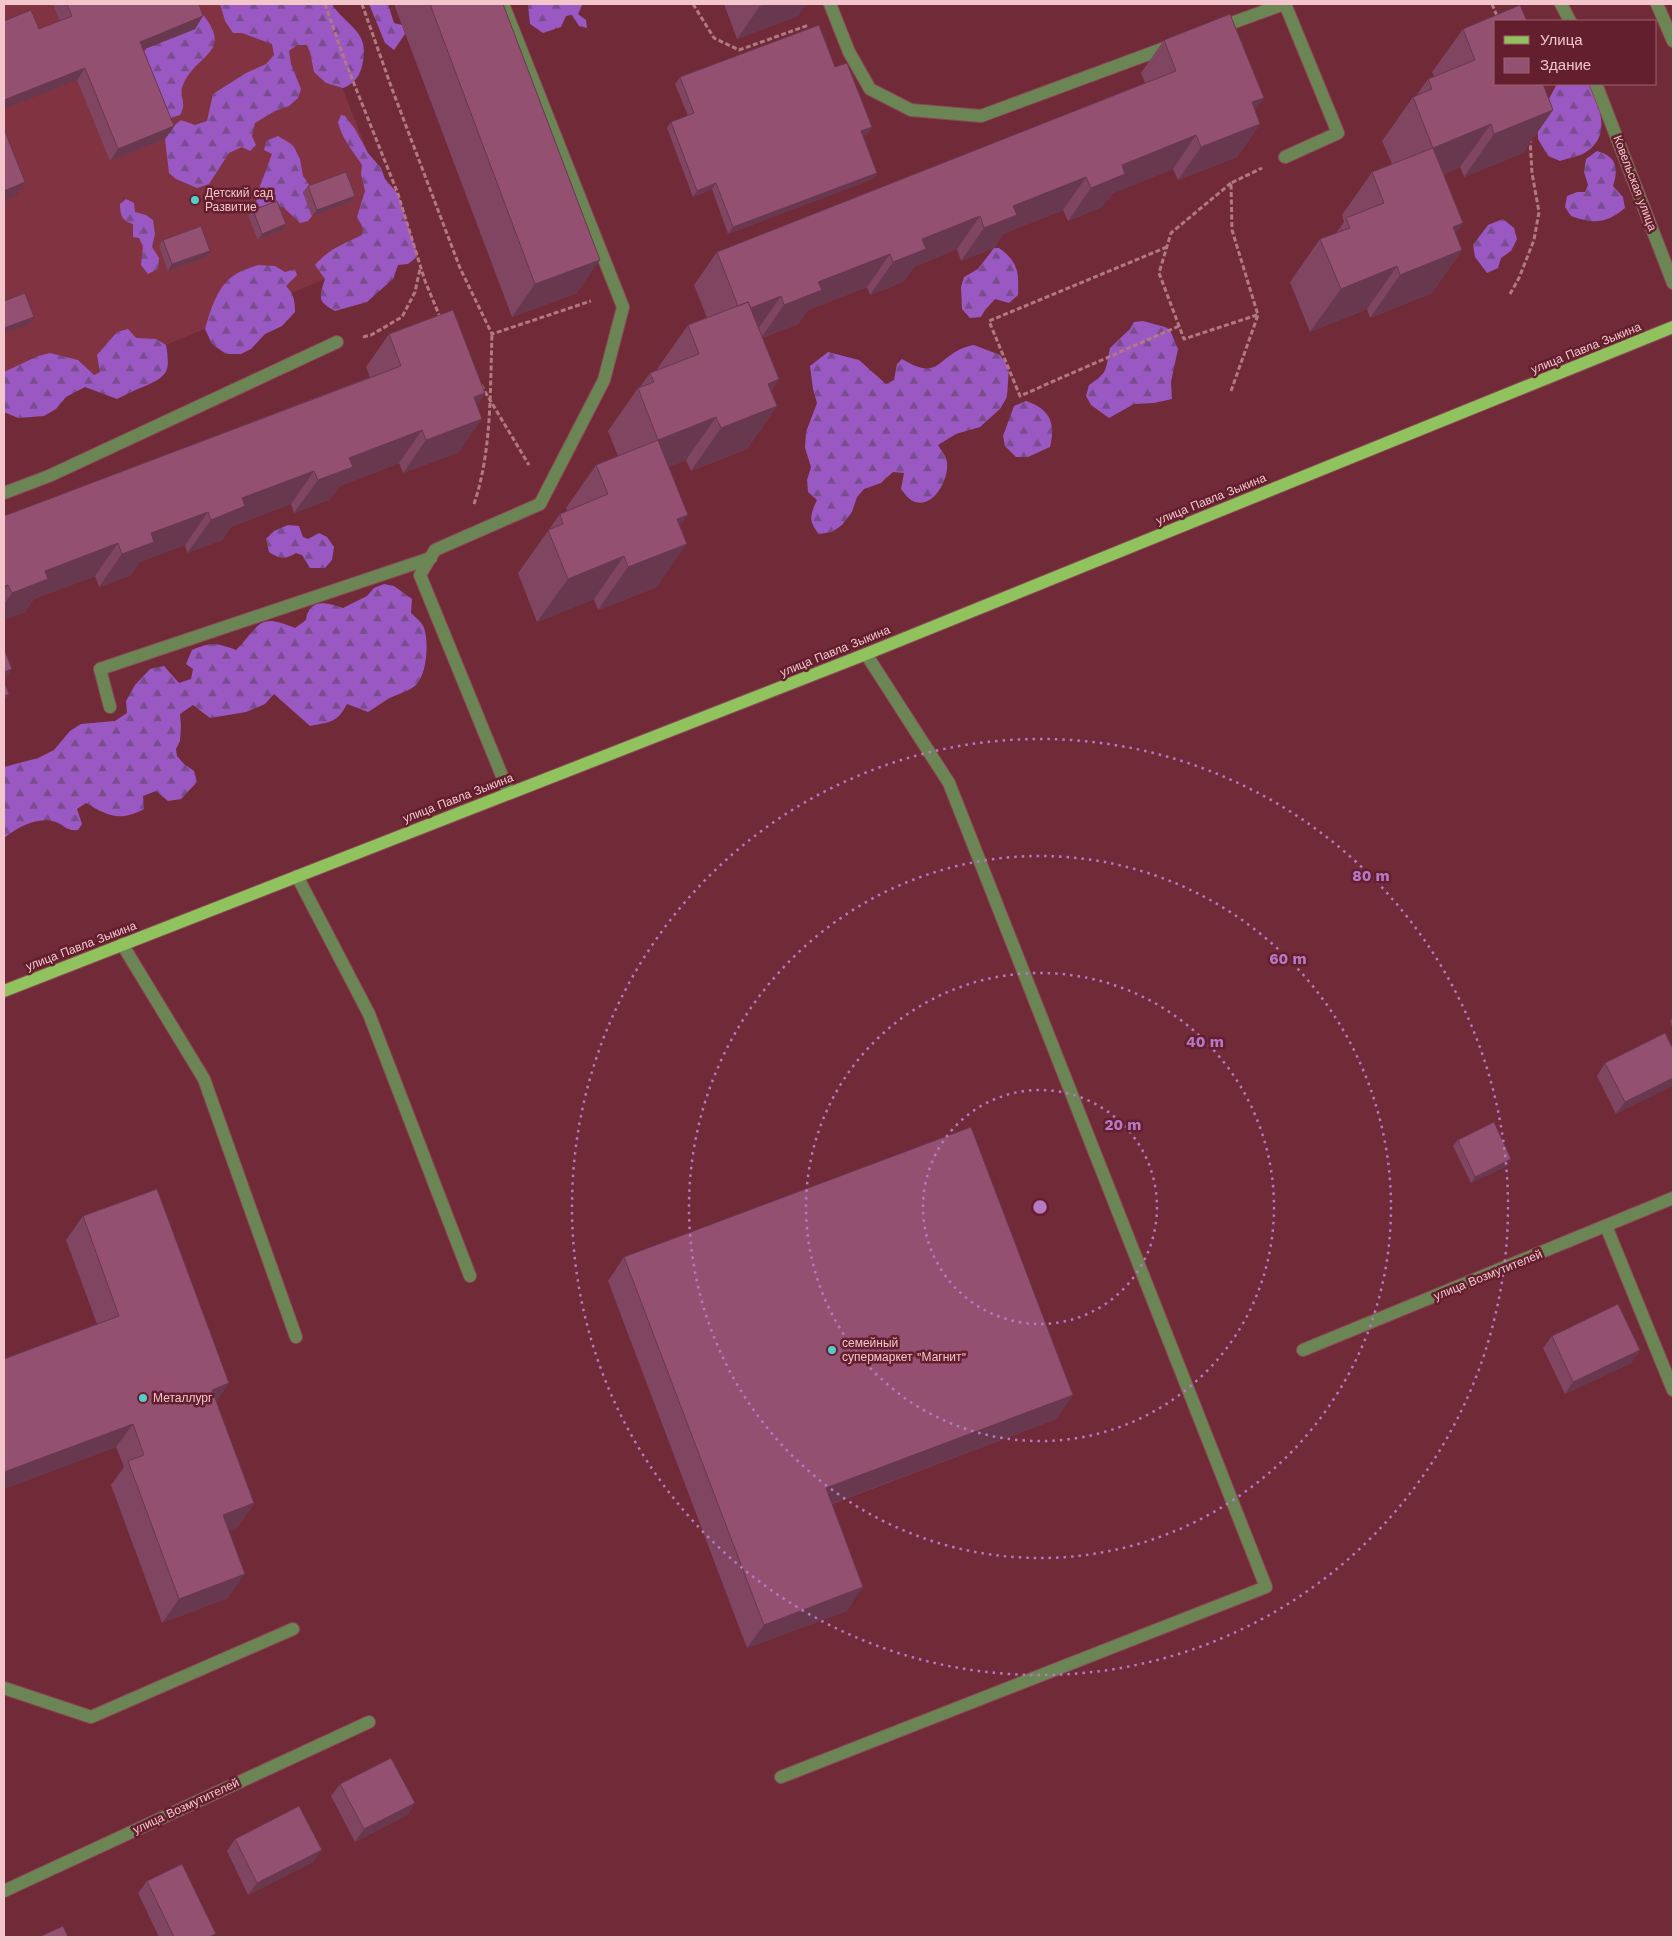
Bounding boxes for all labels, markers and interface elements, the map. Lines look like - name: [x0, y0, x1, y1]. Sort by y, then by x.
- legend: [1494, 20, 1657, 85]
- text: Улица: [1540, 31, 1583, 49]
- text: Здание: [1540, 56, 1591, 74]
- street label: Ковельская улица: [1610, 133, 1660, 233]
- place label: Детский сад Развитие: [205, 186, 273, 214]
- marker: Детский сад Развитие: [189, 194, 201, 206]
- street label: улица Павла Зыкина: [1529, 319, 1643, 376]
- street label: улица Павла Зыкина: [1154, 470, 1268, 527]
- street label: улица Павла Зыкина: [778, 622, 892, 679]
- street label: улица Павла Зыкина: [401, 770, 516, 826]
- text: 80 m: [1352, 867, 1390, 885]
- street label: улица Павла Зыкина: [24, 918, 139, 974]
- text: 60 m: [1269, 950, 1307, 968]
- text: 40 m: [1186, 1033, 1224, 1051]
- text: 20 m: [1104, 1116, 1142, 1134]
- centre of rings: [1031, 1198, 1049, 1216]
- street label: улица Возмутителей: [1432, 1247, 1544, 1303]
- place label: семейный супермаркет "Магнит": [842, 1336, 967, 1364]
- marker: семейный супермаркет "Магнит": [826, 1344, 838, 1356]
- place label: Металлург: [153, 1391, 213, 1405]
- marker: Металлург: [137, 1392, 149, 1404]
- street label: улица Возмутителей: [131, 1775, 241, 1837]

